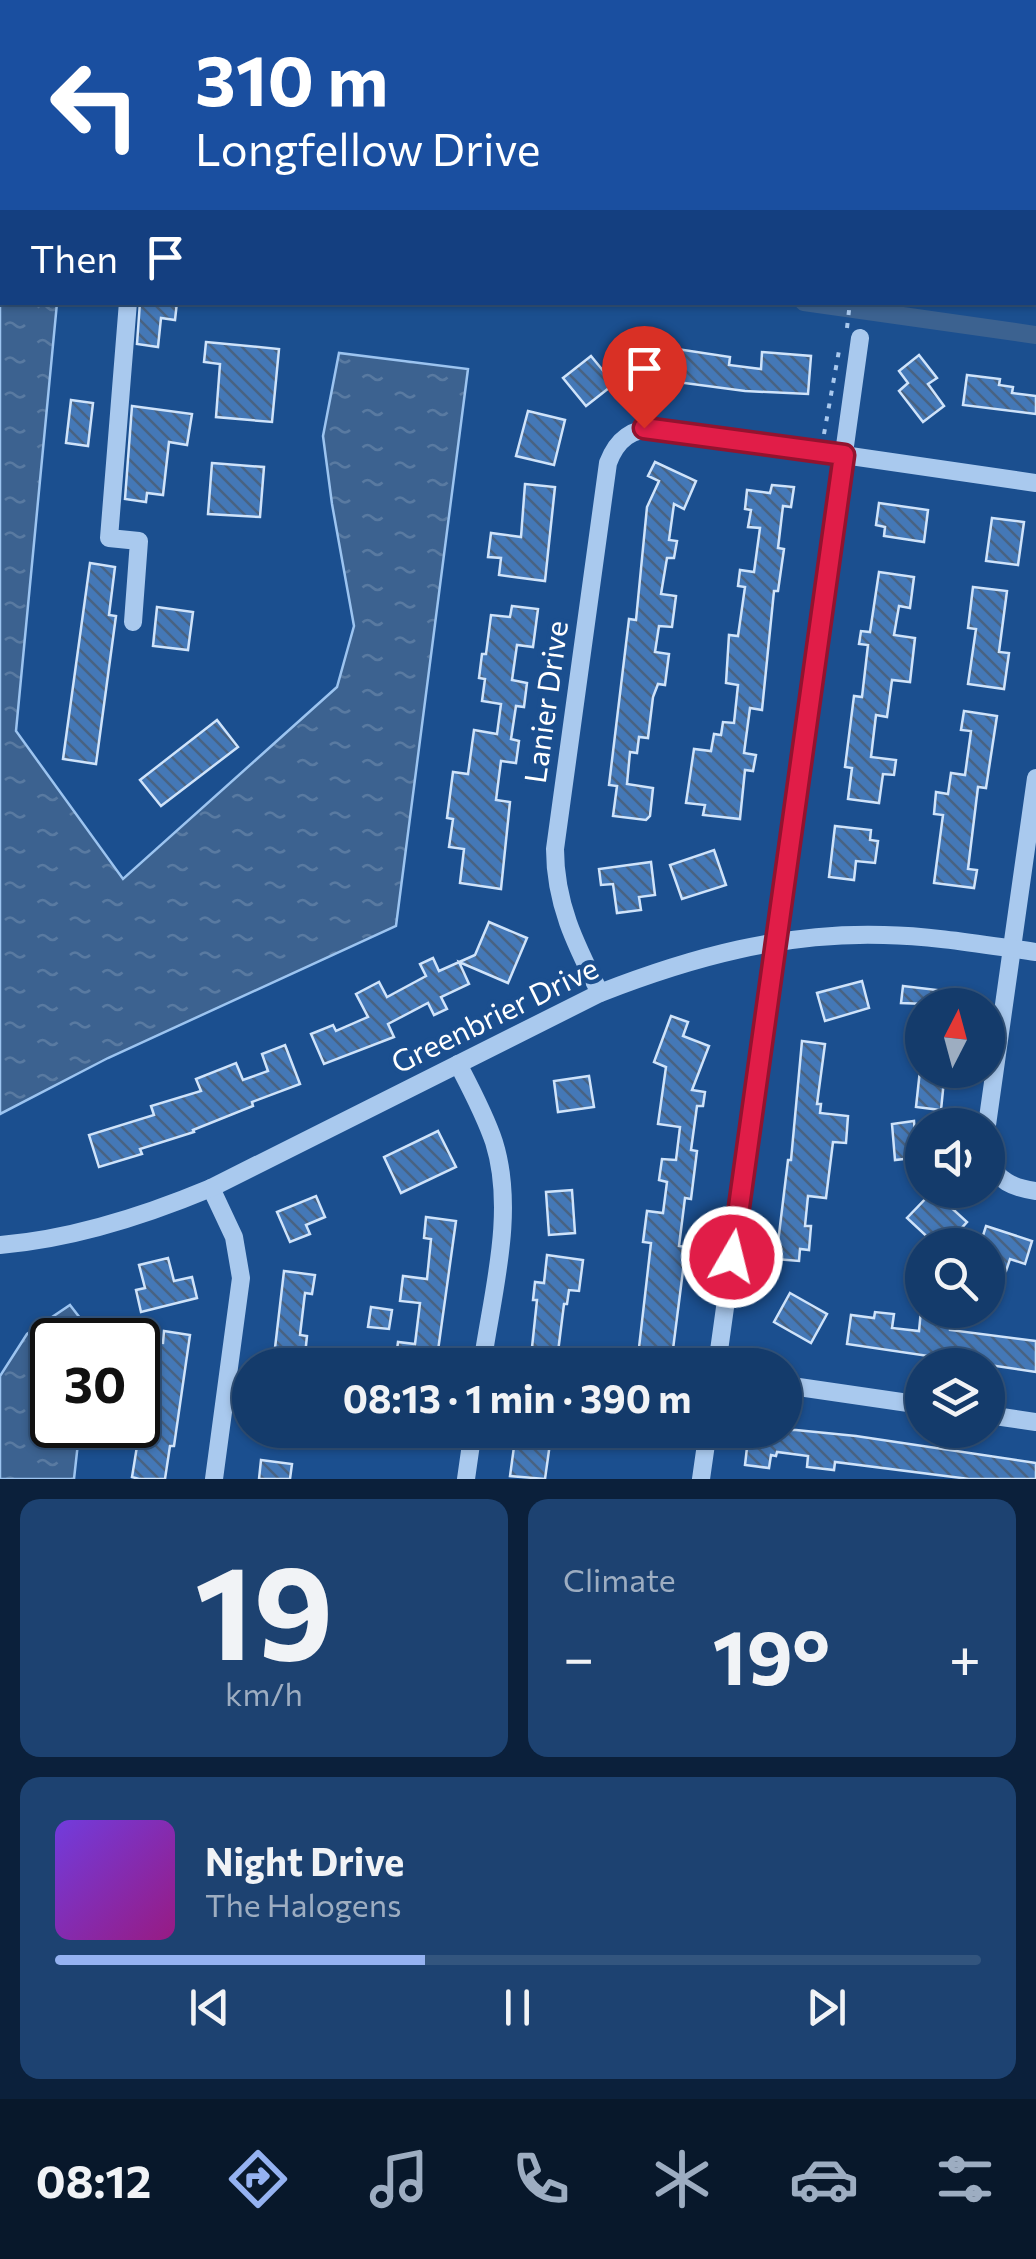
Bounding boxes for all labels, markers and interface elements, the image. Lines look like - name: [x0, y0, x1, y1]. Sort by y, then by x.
- text: 310 m: [195, 35, 388, 120]
- icon: left: [30, 40, 160, 170]
- text: Longfellow Drive: [195, 120, 541, 175]
- icon: arrive: [138, 230, 193, 285]
- text: Then: [30, 234, 118, 281]
- pin: [602, 326, 687, 429]
- icon: arrive: [617, 341, 672, 396]
- street label: Lanier Drive: [515, 618, 574, 785]
- street label: Greenbrier Drive: [384, 948, 603, 1080]
- north arrow: [905, 988, 1005, 1088]
- map controls: [905, 988, 1005, 1448]
- button: sound: [905, 1108, 1005, 1208]
- position arrow: [680, 1205, 784, 1309]
- button: search: [905, 1228, 1005, 1328]
- speed limit sign: 30: [30, 1318, 160, 1448]
- button: layers: [905, 1348, 1005, 1448]
- text: 08:13 · 1 min · 390 m: [343, 1374, 691, 1421]
- text: 19: [194, 1528, 334, 1687]
- text: Climate: [563, 1559, 676, 1599]
- text: 19°: [713, 1609, 830, 1700]
- text: −: [563, 1622, 594, 1689]
- text: +: [949, 1622, 981, 1689]
- text: km/h: [225, 1673, 303, 1713]
- text: Night Drive: [205, 1837, 404, 1884]
- text: The Halogens: [205, 1884, 402, 1924]
- icon: previous: [182, 1980, 237, 2035]
- icon: pause: [490, 1980, 545, 2035]
- icon: next: [799, 1980, 854, 2035]
- icon: directions: [223, 2144, 293, 2214]
- icon: music: [364, 2144, 434, 2214]
- icon: phone: [506, 2144, 576, 2214]
- icon: climate: [647, 2144, 717, 2214]
- icon: car: [789, 2144, 859, 2214]
- icon: filters: [930, 2144, 1000, 2214]
- text: 08:12: [36, 2152, 151, 2207]

